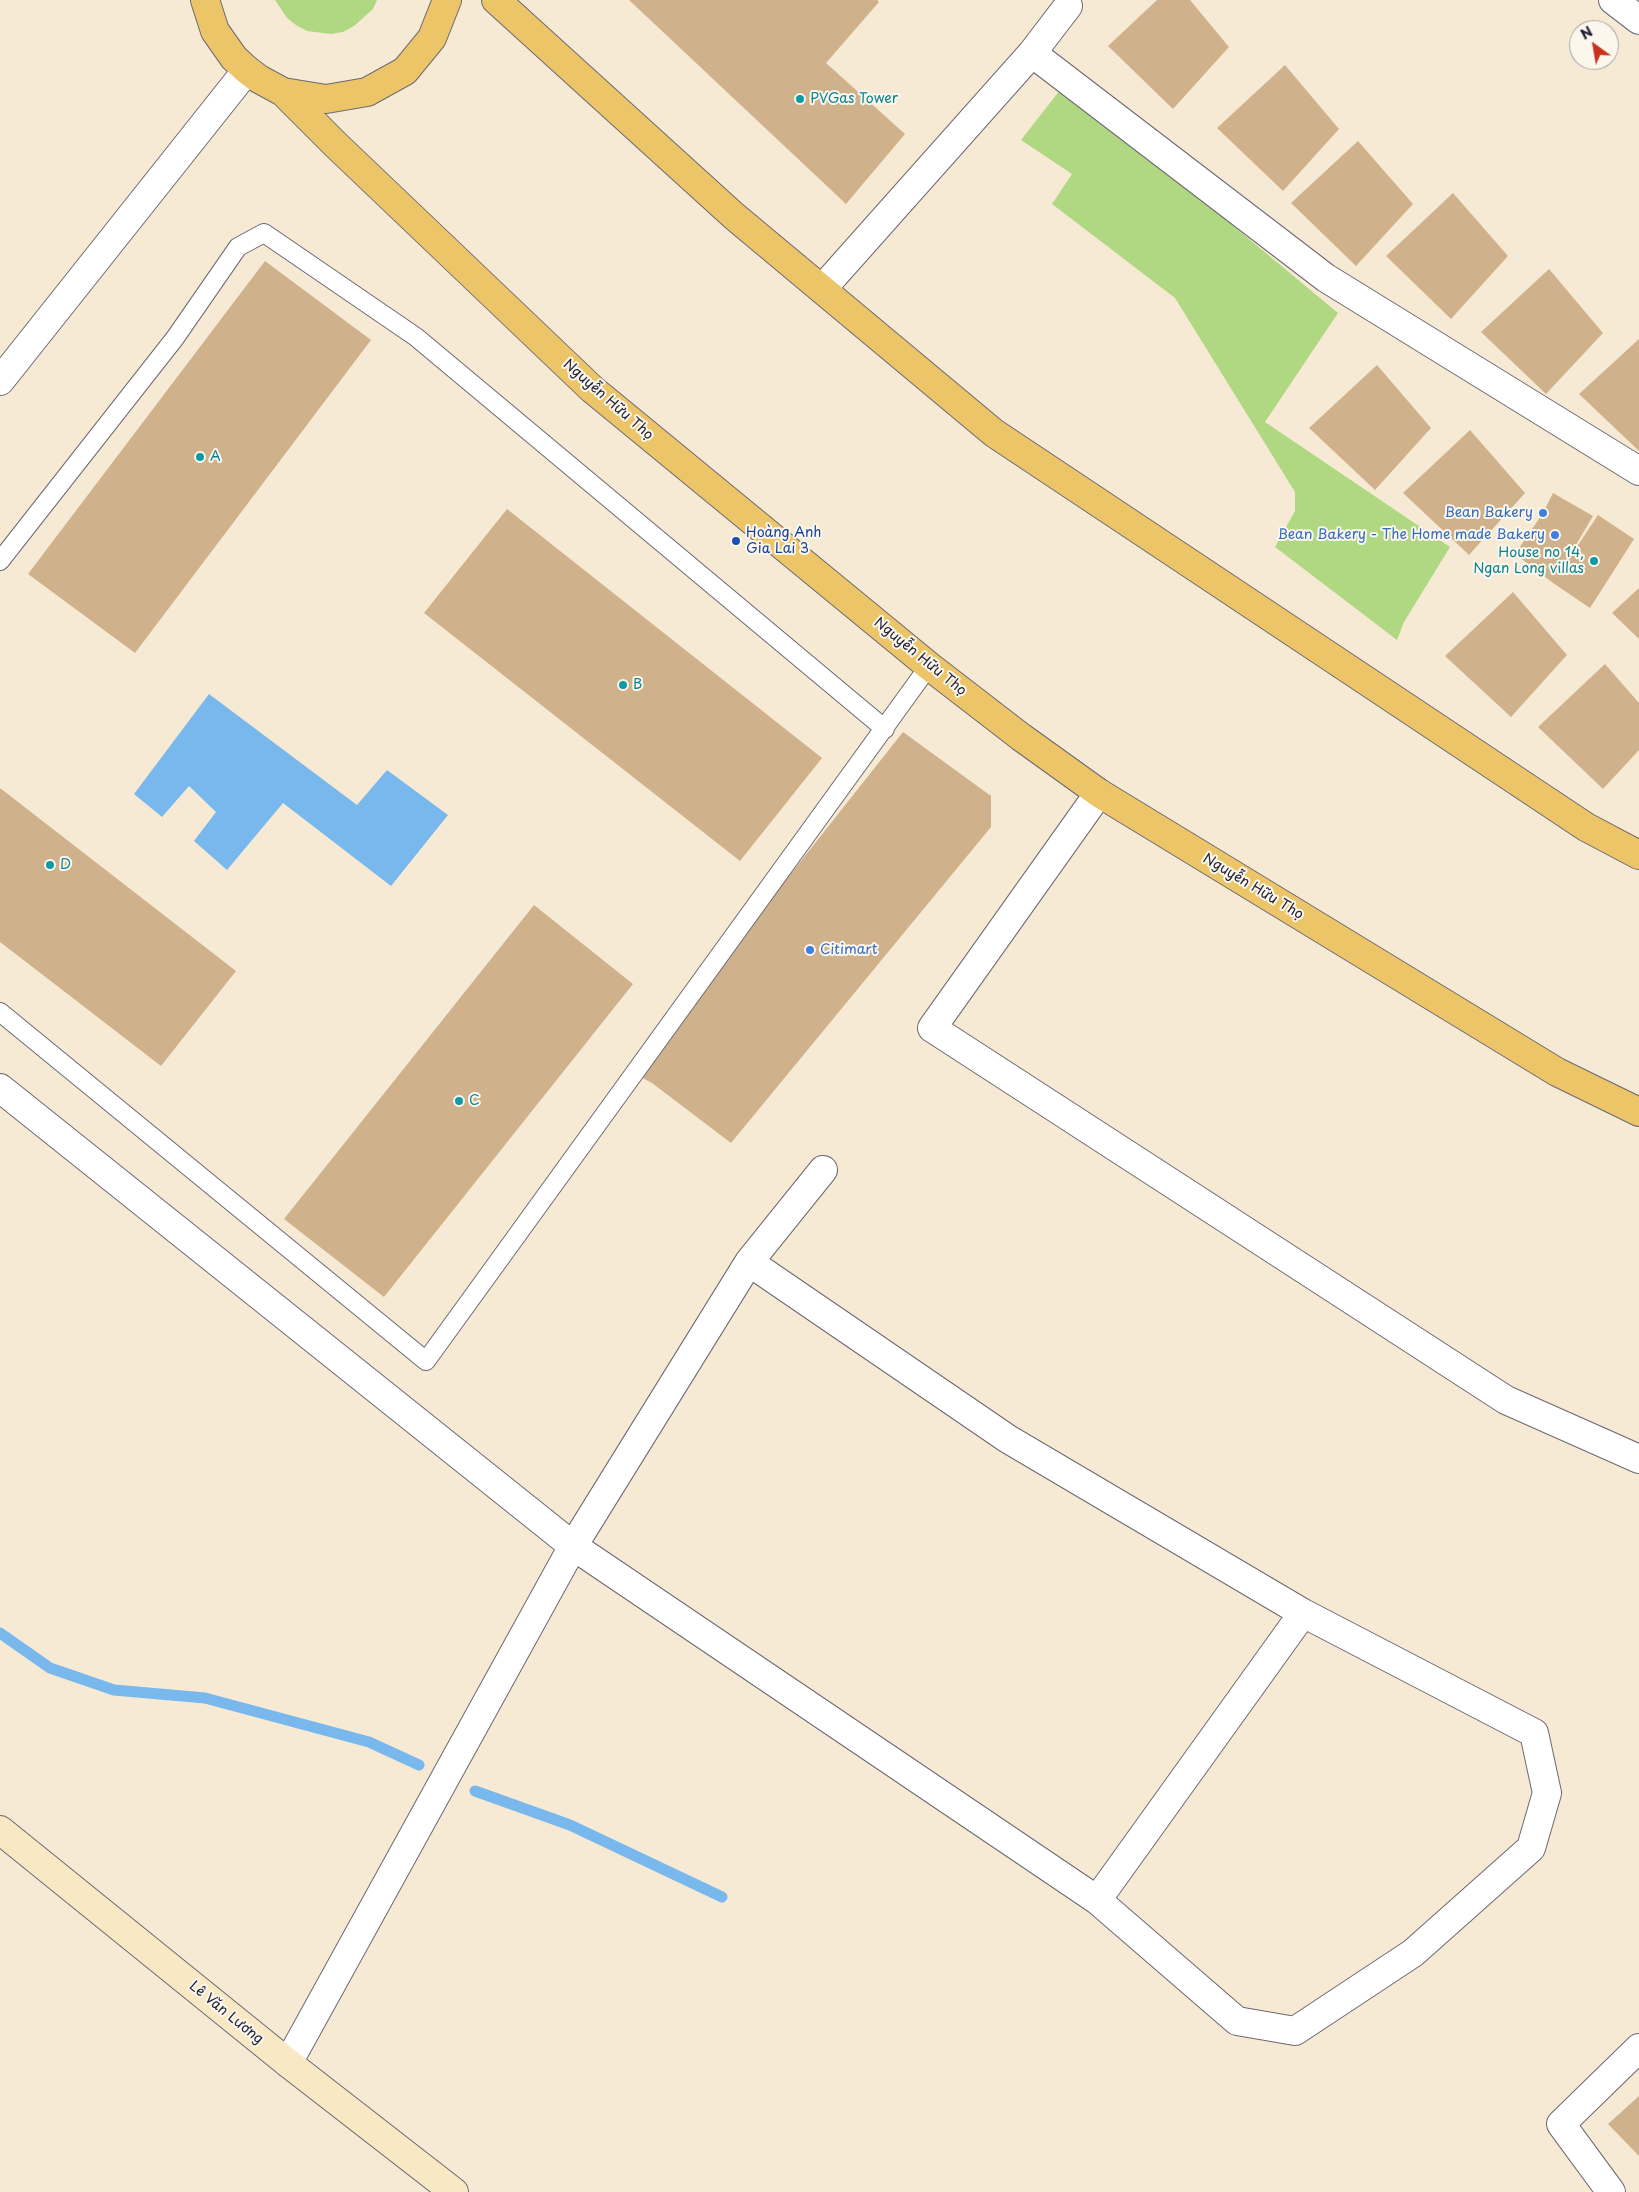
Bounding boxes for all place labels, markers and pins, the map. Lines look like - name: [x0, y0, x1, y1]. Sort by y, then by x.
- place label: PVGas Tower: [810, 91, 898, 107]
- marker: PVGas Tower: [794, 93, 806, 105]
- place label: A: [210, 449, 221, 465]
- marker: A: [194, 451, 206, 463]
- place label: Bean Bakery: [1444, 505, 1533, 521]
- marker: Bean Bakery: [1537, 507, 1549, 519]
- place label: Hoàng Anh Gia Lai 3: [746, 525, 821, 558]
- place label: Bean Bakery - The Home made Bakery: [1277, 527, 1545, 543]
- marker: Bean Bakery - The Home made Bakery: [1549, 529, 1561, 541]
- marker: Hoàng Anh Gia Lai 3: [730, 535, 742, 547]
- place label: House no 14, Ngan Long villas: [1473, 545, 1584, 578]
- marker: House no 14, Ngan Long villas: [1588, 555, 1600, 567]
- place label: B: [633, 677, 642, 693]
- marker: B: [617, 679, 629, 691]
- place label: D: [60, 857, 71, 873]
- marker: D: [44, 859, 56, 871]
- place label: Citimart: [820, 942, 877, 958]
- marker: Citimart: [804, 944, 816, 956]
- place label: C: [469, 1093, 480, 1109]
- marker: C: [453, 1095, 465, 1107]

